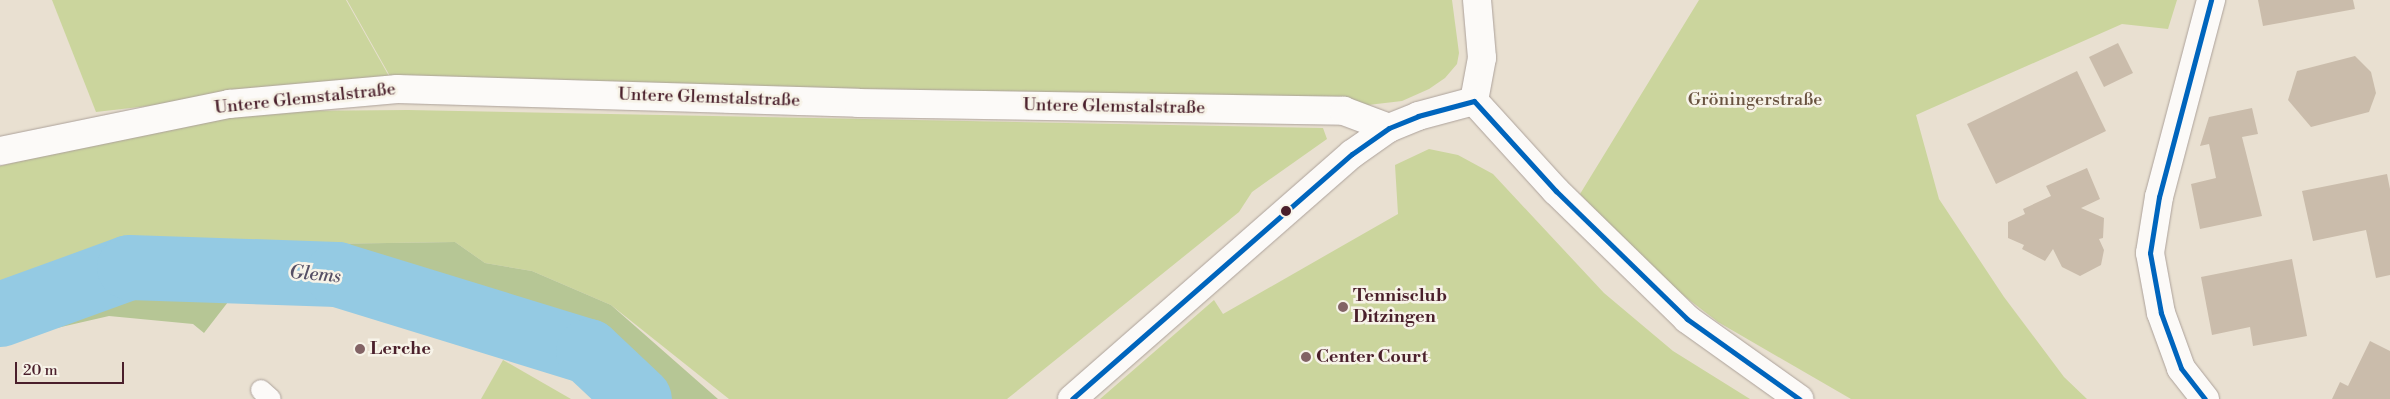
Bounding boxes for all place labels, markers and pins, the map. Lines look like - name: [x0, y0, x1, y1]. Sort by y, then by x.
- unlabelled marker: [1281, 206, 1291, 216]
- place label: Tennisclub Ditzingen: [1353, 286, 1447, 328]
- marker: Tennisclub Ditzingen: [1337, 301, 1349, 313]
- place label: Lerche: [370, 338, 431, 360]
- marker: Lerche: [354, 343, 366, 355]
- place label: Center Court: [1316, 346, 1428, 368]
- marker: Center Court: [1300, 351, 1312, 363]

